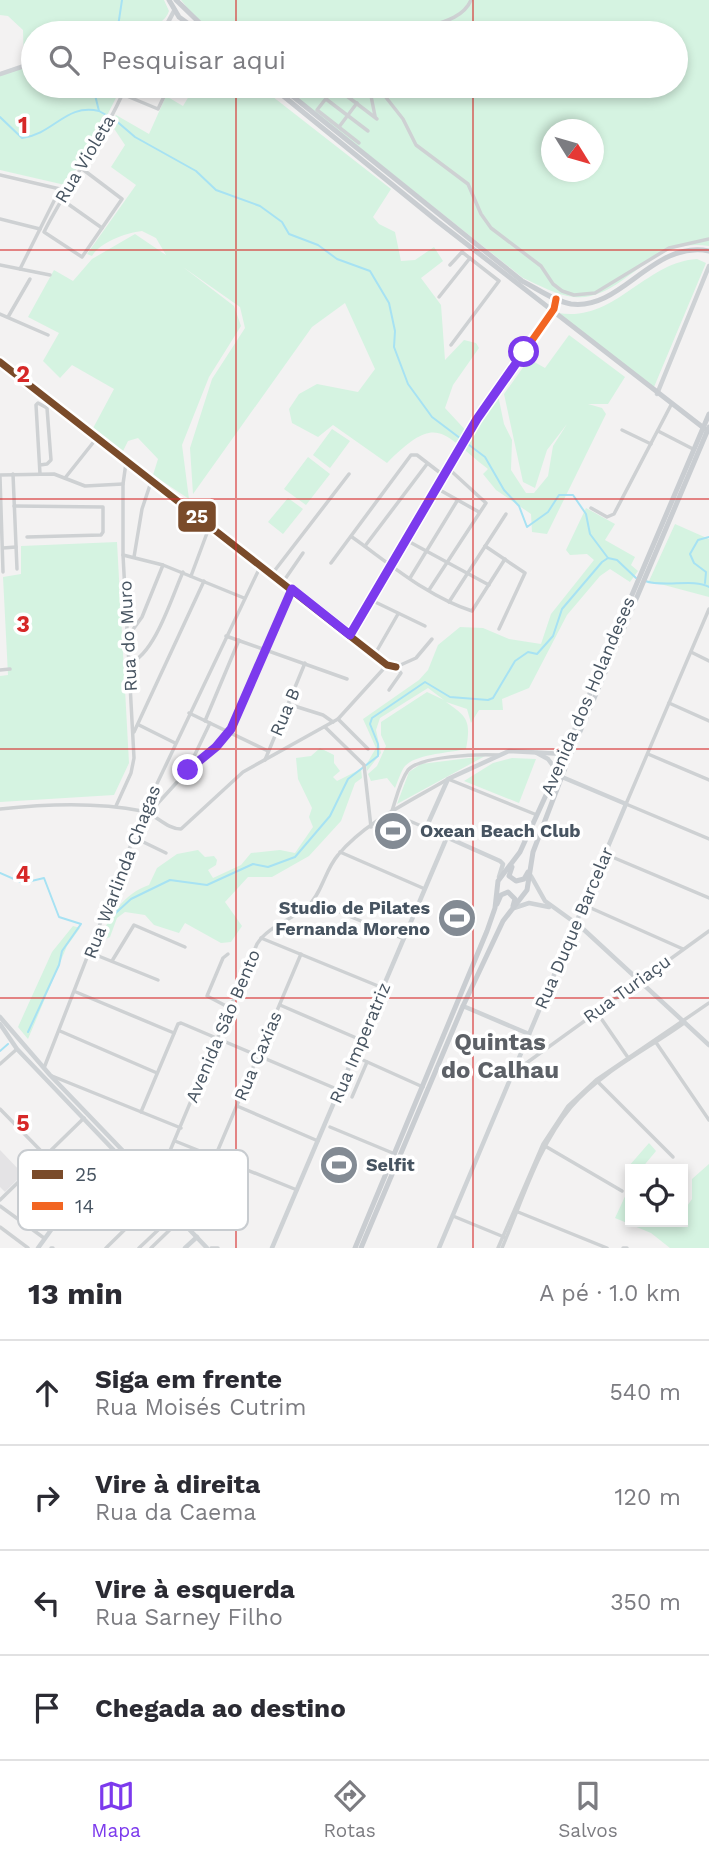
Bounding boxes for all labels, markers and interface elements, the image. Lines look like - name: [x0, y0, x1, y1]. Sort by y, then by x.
- search box: [21, 21, 688, 98]
- icon: search: [45, 41, 83, 79]
- text: Pesquisar aqui: [101, 45, 286, 75]
- street label: Rua Violeta: [50, 111, 119, 206]
- text: 1: [18, 112, 28, 139]
- north arrow: [541, 119, 604, 182]
- route start: [508, 336, 539, 367]
- text: 2: [16, 361, 30, 388]
- line badge: 25: [177, 500, 217, 533]
- text: 25: [186, 505, 208, 528]
- street label: Rua do Muro: [114, 580, 141, 692]
- street label: Avenida dos Holandeses: [536, 593, 639, 798]
- text: 3: [16, 611, 30, 638]
- street label: Rua B: [265, 684, 304, 739]
- route end: [172, 754, 203, 785]
- street label: Rua Warlinda Chagas: [79, 782, 164, 961]
- sports icon: Oxean Beach Club: [372, 810, 414, 852]
- place label: Oxean Beach Club: [420, 820, 581, 841]
- street label: Rua Duque Barcelar: [530, 843, 617, 1012]
- text: 4: [16, 861, 31, 888]
- place label: Studio de Pilates Fernanda Moreno: [275, 897, 430, 939]
- sports icon: Studio de Pilates Fernanda Moreno: [436, 897, 478, 939]
- street label: Avenida São Bento: [181, 946, 264, 1105]
- street label: Rua Turiaçu: [579, 950, 674, 1027]
- street label: Rua Imperatriz: [325, 979, 394, 1106]
- street label: Rua Caxias: [229, 1008, 286, 1104]
- district label: Quintas do Calhau: [441, 1028, 559, 1084]
- text: 5: [16, 1110, 30, 1137]
- sports icon: Selfit: [318, 1144, 360, 1186]
- legend: [18, 1150, 248, 1230]
- place label: Selfit: [366, 1154, 415, 1175]
- text: 25: [75, 1163, 97, 1186]
- map controls: [625, 1164, 688, 1227]
- button: locate: [625, 1164, 688, 1227]
- text: 14: [75, 1195, 94, 1218]
- text: 13 min: [28, 1276, 123, 1311]
- text: A pé · 1.0 km: [539, 1280, 681, 1307]
- text: Siga em frente: [95, 1364, 282, 1394]
- icon: ahead: [28, 1374, 66, 1412]
- text: 540 m: [609, 1379, 681, 1406]
- text: Rua Moisés Cutrim: [95, 1394, 306, 1421]
- text: Vire à direita: [95, 1469, 260, 1499]
- icon: right: [28, 1479, 66, 1517]
- text: 120 m: [615, 1484, 681, 1511]
- text: Rua da Caema: [95, 1499, 256, 1526]
- text: Vire à esquerda: [95, 1574, 295, 1604]
- icon: left: [28, 1584, 66, 1622]
- text: 350 m: [610, 1589, 681, 1616]
- text: Rua Sarney Filho: [95, 1604, 283, 1631]
- icon: arrive: [28, 1689, 66, 1727]
- text: Chegada ao destino: [95, 1693, 346, 1723]
- tab: Mapa: [91, 1777, 141, 1842]
- tab: Rotas: [323, 1777, 376, 1842]
- tab: Salvos: [558, 1777, 618, 1842]

